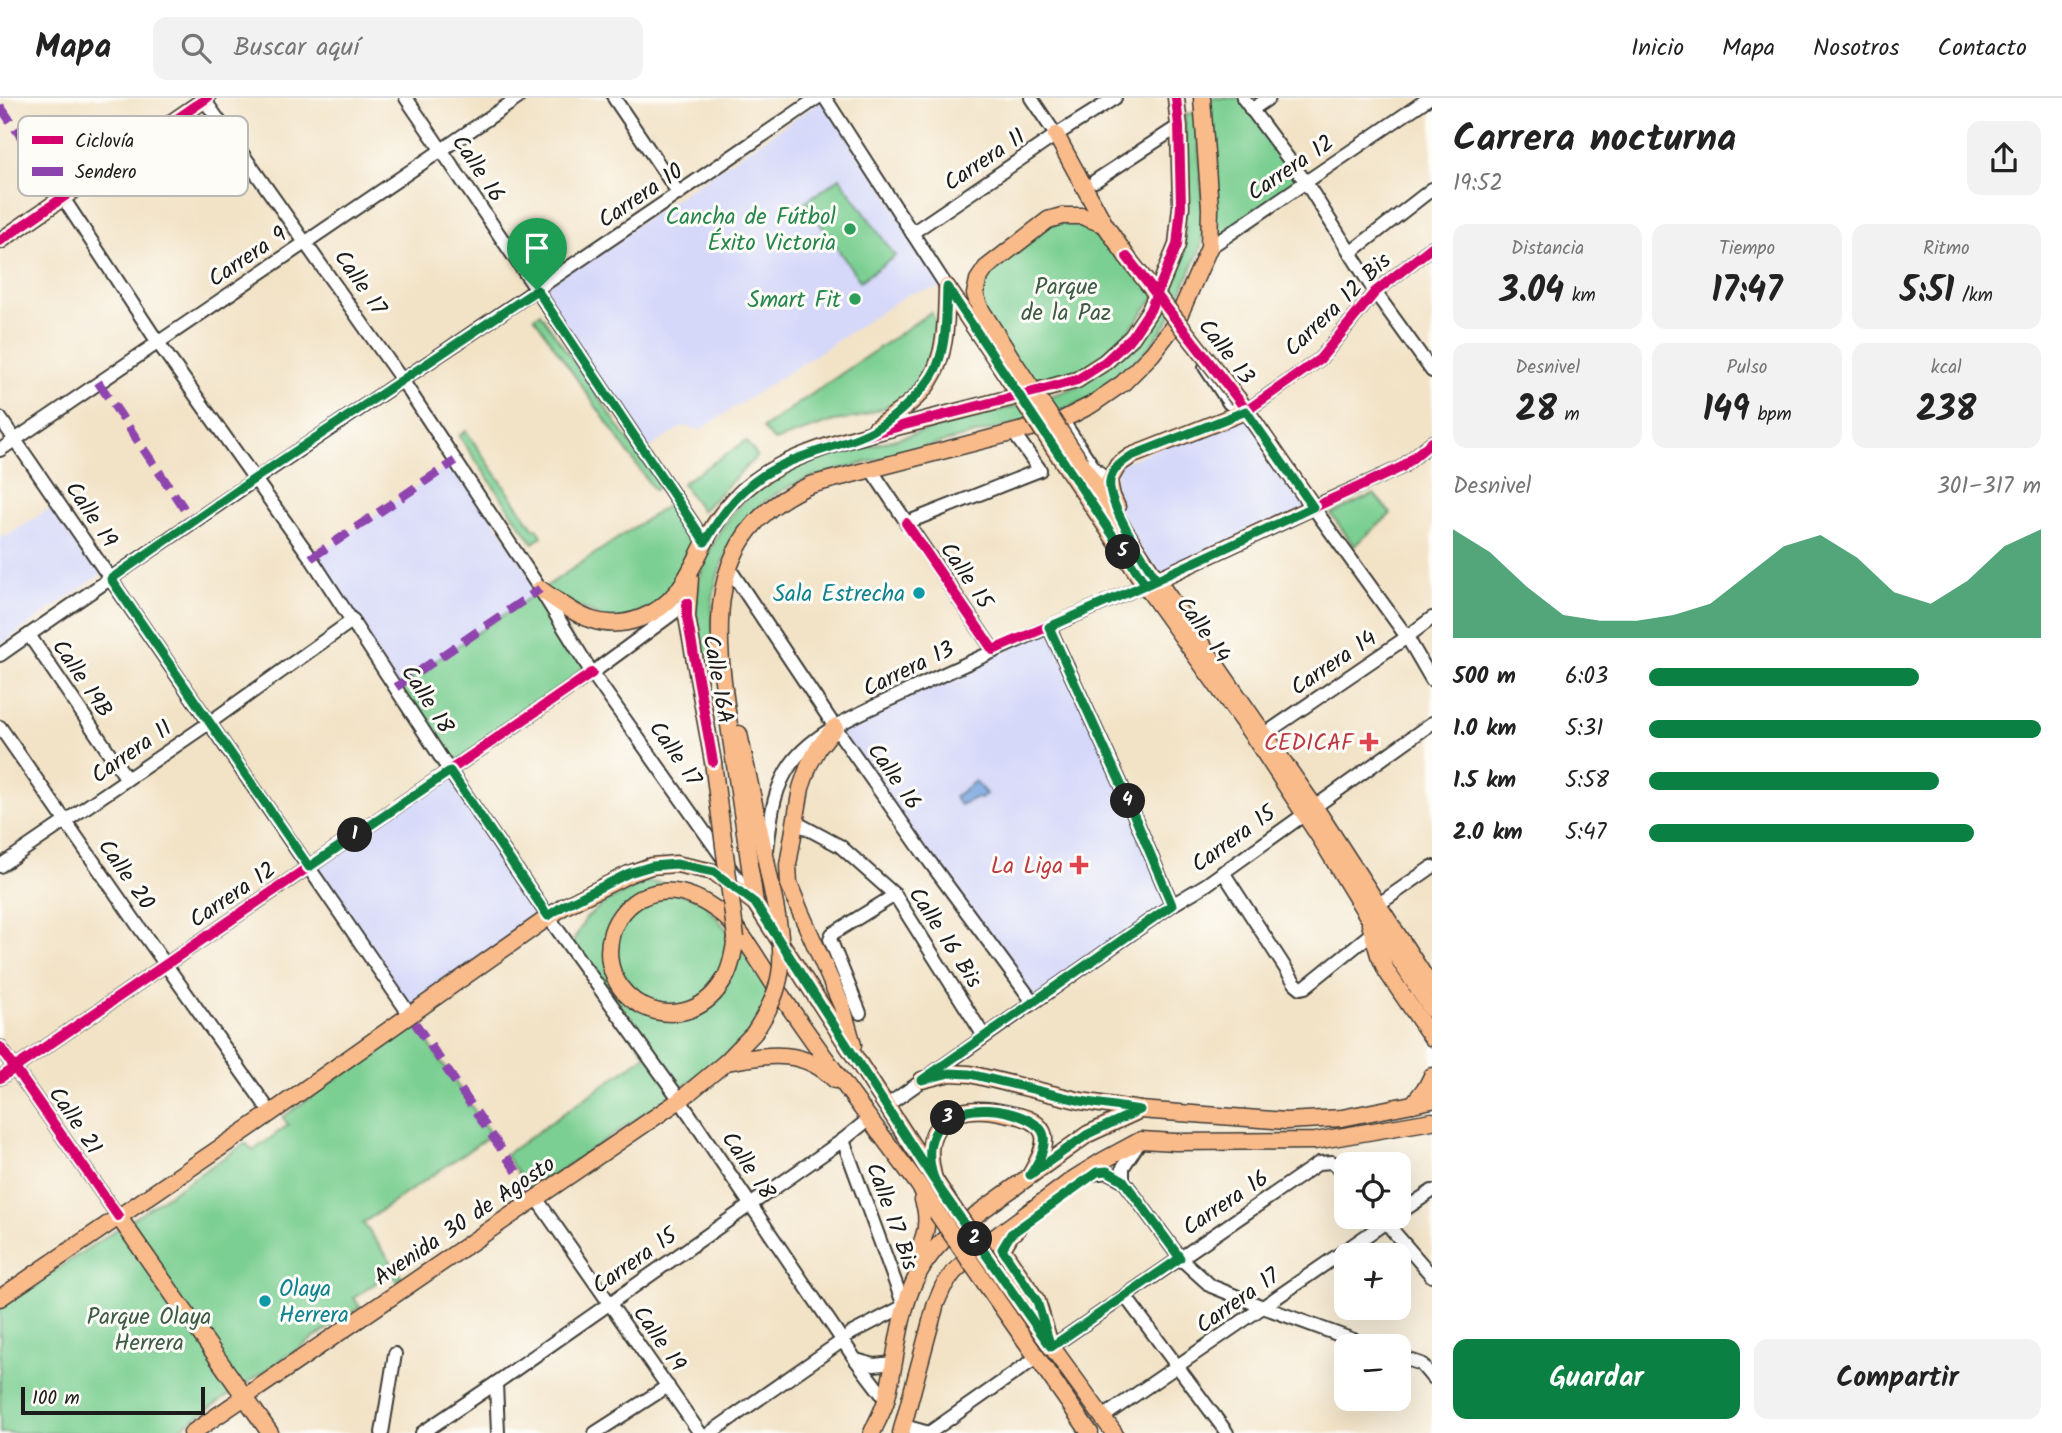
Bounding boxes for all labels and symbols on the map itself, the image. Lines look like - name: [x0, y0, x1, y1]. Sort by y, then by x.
- legend: [18, 116, 248, 196]
- street label: Carrera 11: [937, 120, 1033, 201]
- street label: Carrera 12: [1240, 126, 1342, 211]
- text: Ciclovía: [75, 127, 134, 157]
- street label: Calle 16: [441, 128, 513, 210]
- street label: Carrera 10: [591, 155, 691, 239]
- text: Sendero: [75, 158, 137, 188]
- place label: Cancha de Fútbol Éxito Victoria: [665, 200, 836, 262]
- street label: Carrera 9: [201, 218, 295, 297]
- pin: [507, 218, 567, 290]
- marker: Cancha de Fútbol Éxito Victoria: [842, 221, 858, 237]
- street label: Calle 17: [324, 243, 396, 325]
- street label: Carrera 12 Bis: [1276, 245, 1400, 366]
- park label: Parque de la Paz: [1021, 270, 1111, 332]
- place label: Smart Fit: [748, 283, 842, 319]
- marker: Smart Fit: [847, 291, 863, 307]
- street label: Calle 13: [1188, 311, 1263, 393]
- street label: Calle 19: [55, 474, 126, 556]
- pin: 5: [1106, 534, 1140, 570]
- street label: Calle 15: [929, 535, 1002, 619]
- place label: Sala Estrecha: [773, 577, 905, 613]
- marker: Sala Estrecha: [911, 585, 927, 601]
- street label: Calle 14: [1166, 589, 1239, 671]
- street label: Carrera 14: [1284, 621, 1385, 706]
- street label: Calle 19B: [42, 632, 121, 726]
- street label: Calle 16A: [692, 632, 743, 726]
- street label: Carrera 13: [857, 632, 961, 707]
- street label: Calle 18: [390, 658, 462, 742]
- street label: Carrera 11: [84, 711, 180, 794]
- street label: Calle 17: [639, 714, 711, 796]
- place label: CEDICAF: [1264, 726, 1355, 762]
- marker: CEDICAF: [1359, 732, 1379, 752]
- street label: Calle 16: [857, 736, 930, 818]
- pin: 4: [1110, 784, 1146, 818]
- street label: Carrera 15: [1184, 795, 1285, 883]
- pin: 1: [338, 818, 372, 852]
- street label: Calle 20: [88, 832, 163, 918]
- place label: La Liga: [991, 849, 1063, 885]
- street label: Carrera 12: [182, 853, 284, 938]
- marker: La Liga: [1069, 855, 1089, 875]
- street label: Calle 16 Bis: [898, 880, 991, 996]
- street label: Calle 21: [38, 1080, 111, 1163]
- pin: 3: [930, 1100, 965, 1136]
- street label: Calle 18: [711, 1124, 784, 1208]
- street label: Avenida 30 de Agosto: [367, 1147, 563, 1296]
- street label: Calle 17 Bis: [855, 1158, 927, 1276]
- street label: Carrera 16: [1176, 1161, 1277, 1246]
- street label: Carrera 15: [585, 1218, 687, 1304]
- pin: 2: [958, 1222, 992, 1256]
- street label: Carrera 17: [1189, 1259, 1289, 1344]
- place label: Olaya Herrera: [279, 1272, 349, 1334]
- marker: Olaya Herrera: [257, 1293, 273, 1309]
- street label: Calle 19: [622, 1299, 694, 1380]
- park label: Parque Olaya Herrera: [87, 1300, 211, 1362]
- scale bar: [21, 1384, 205, 1416]

